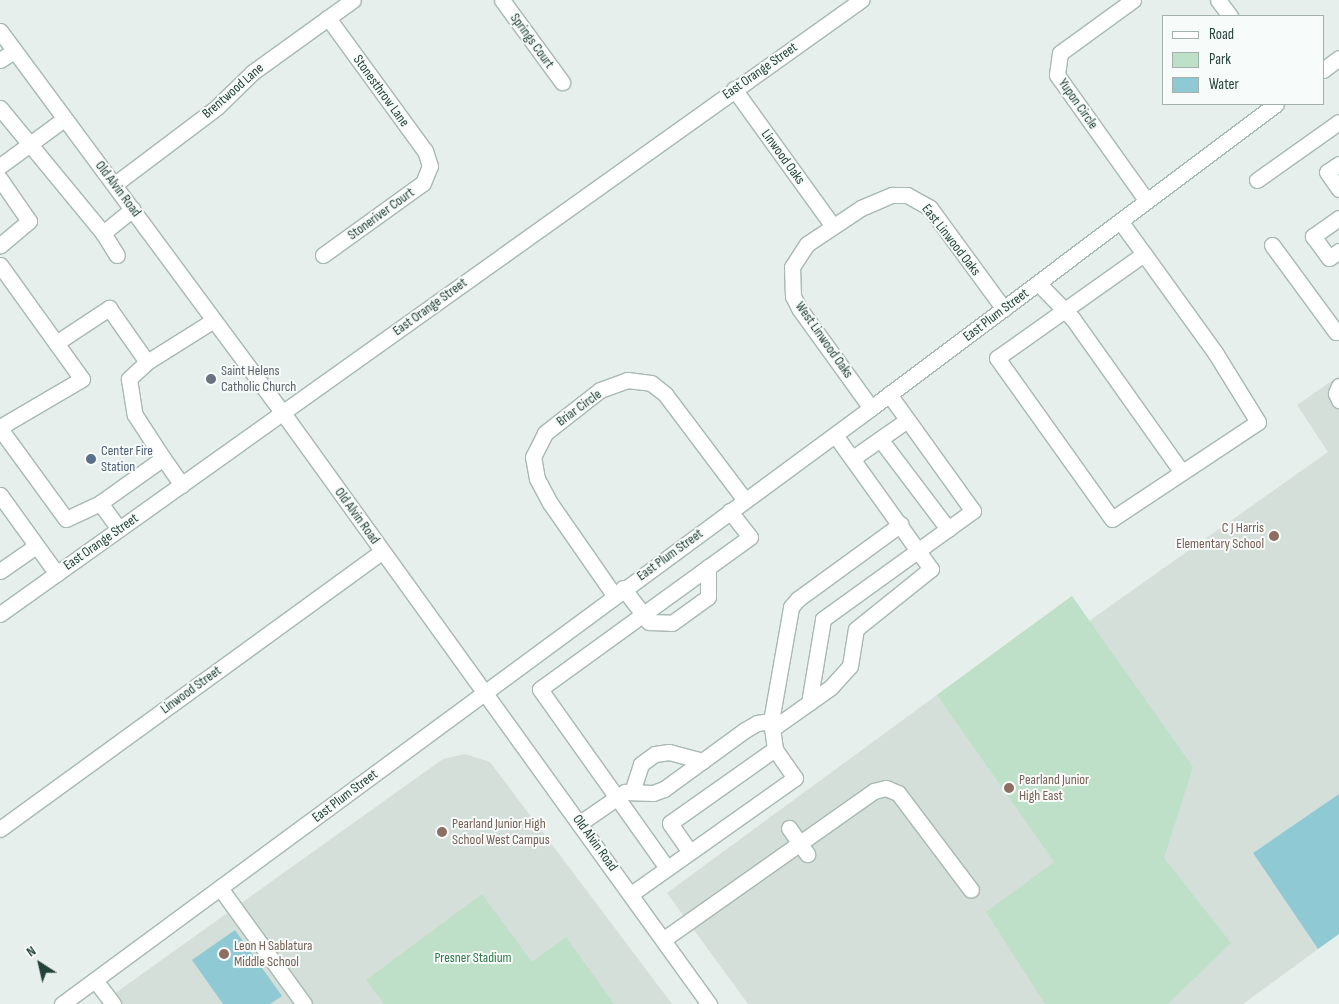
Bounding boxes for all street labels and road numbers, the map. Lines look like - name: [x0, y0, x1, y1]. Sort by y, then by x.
- street label: Springs Court: [506, 10, 558, 72]
- street label: East Orange Street: [719, 39, 801, 103]
- street label: Stonesthrow Lane: [349, 52, 413, 130]
- street label: Brentwood Lane: [199, 60, 267, 122]
- street label: Yupon Circle: [1054, 75, 1102, 133]
- street label: Linwood Oaks: [758, 126, 808, 188]
- street label: Old Alvin Road: [91, 158, 145, 220]
- street label: Stoneriver Court: [344, 184, 418, 244]
- street label: East Linwood Oaks: [918, 201, 984, 279]
- street label: East Orange Street: [390, 274, 470, 340]
- street label: East Plum Street: [960, 285, 1032, 345]
- street label: West Linwood Oaks: [791, 298, 857, 382]
- street label: Briar Circle: [553, 386, 605, 430]
- street label: Old Alvin Road: [331, 484, 383, 548]
- street label: East Orange Street: [60, 510, 142, 574]
- street label: East Plum Street: [634, 525, 706, 585]
- street label: Linwood Street: [157, 662, 225, 718]
- street label: East Plum Street: [309, 766, 381, 826]
- street label: Old Alvin Road: [569, 811, 621, 875]

